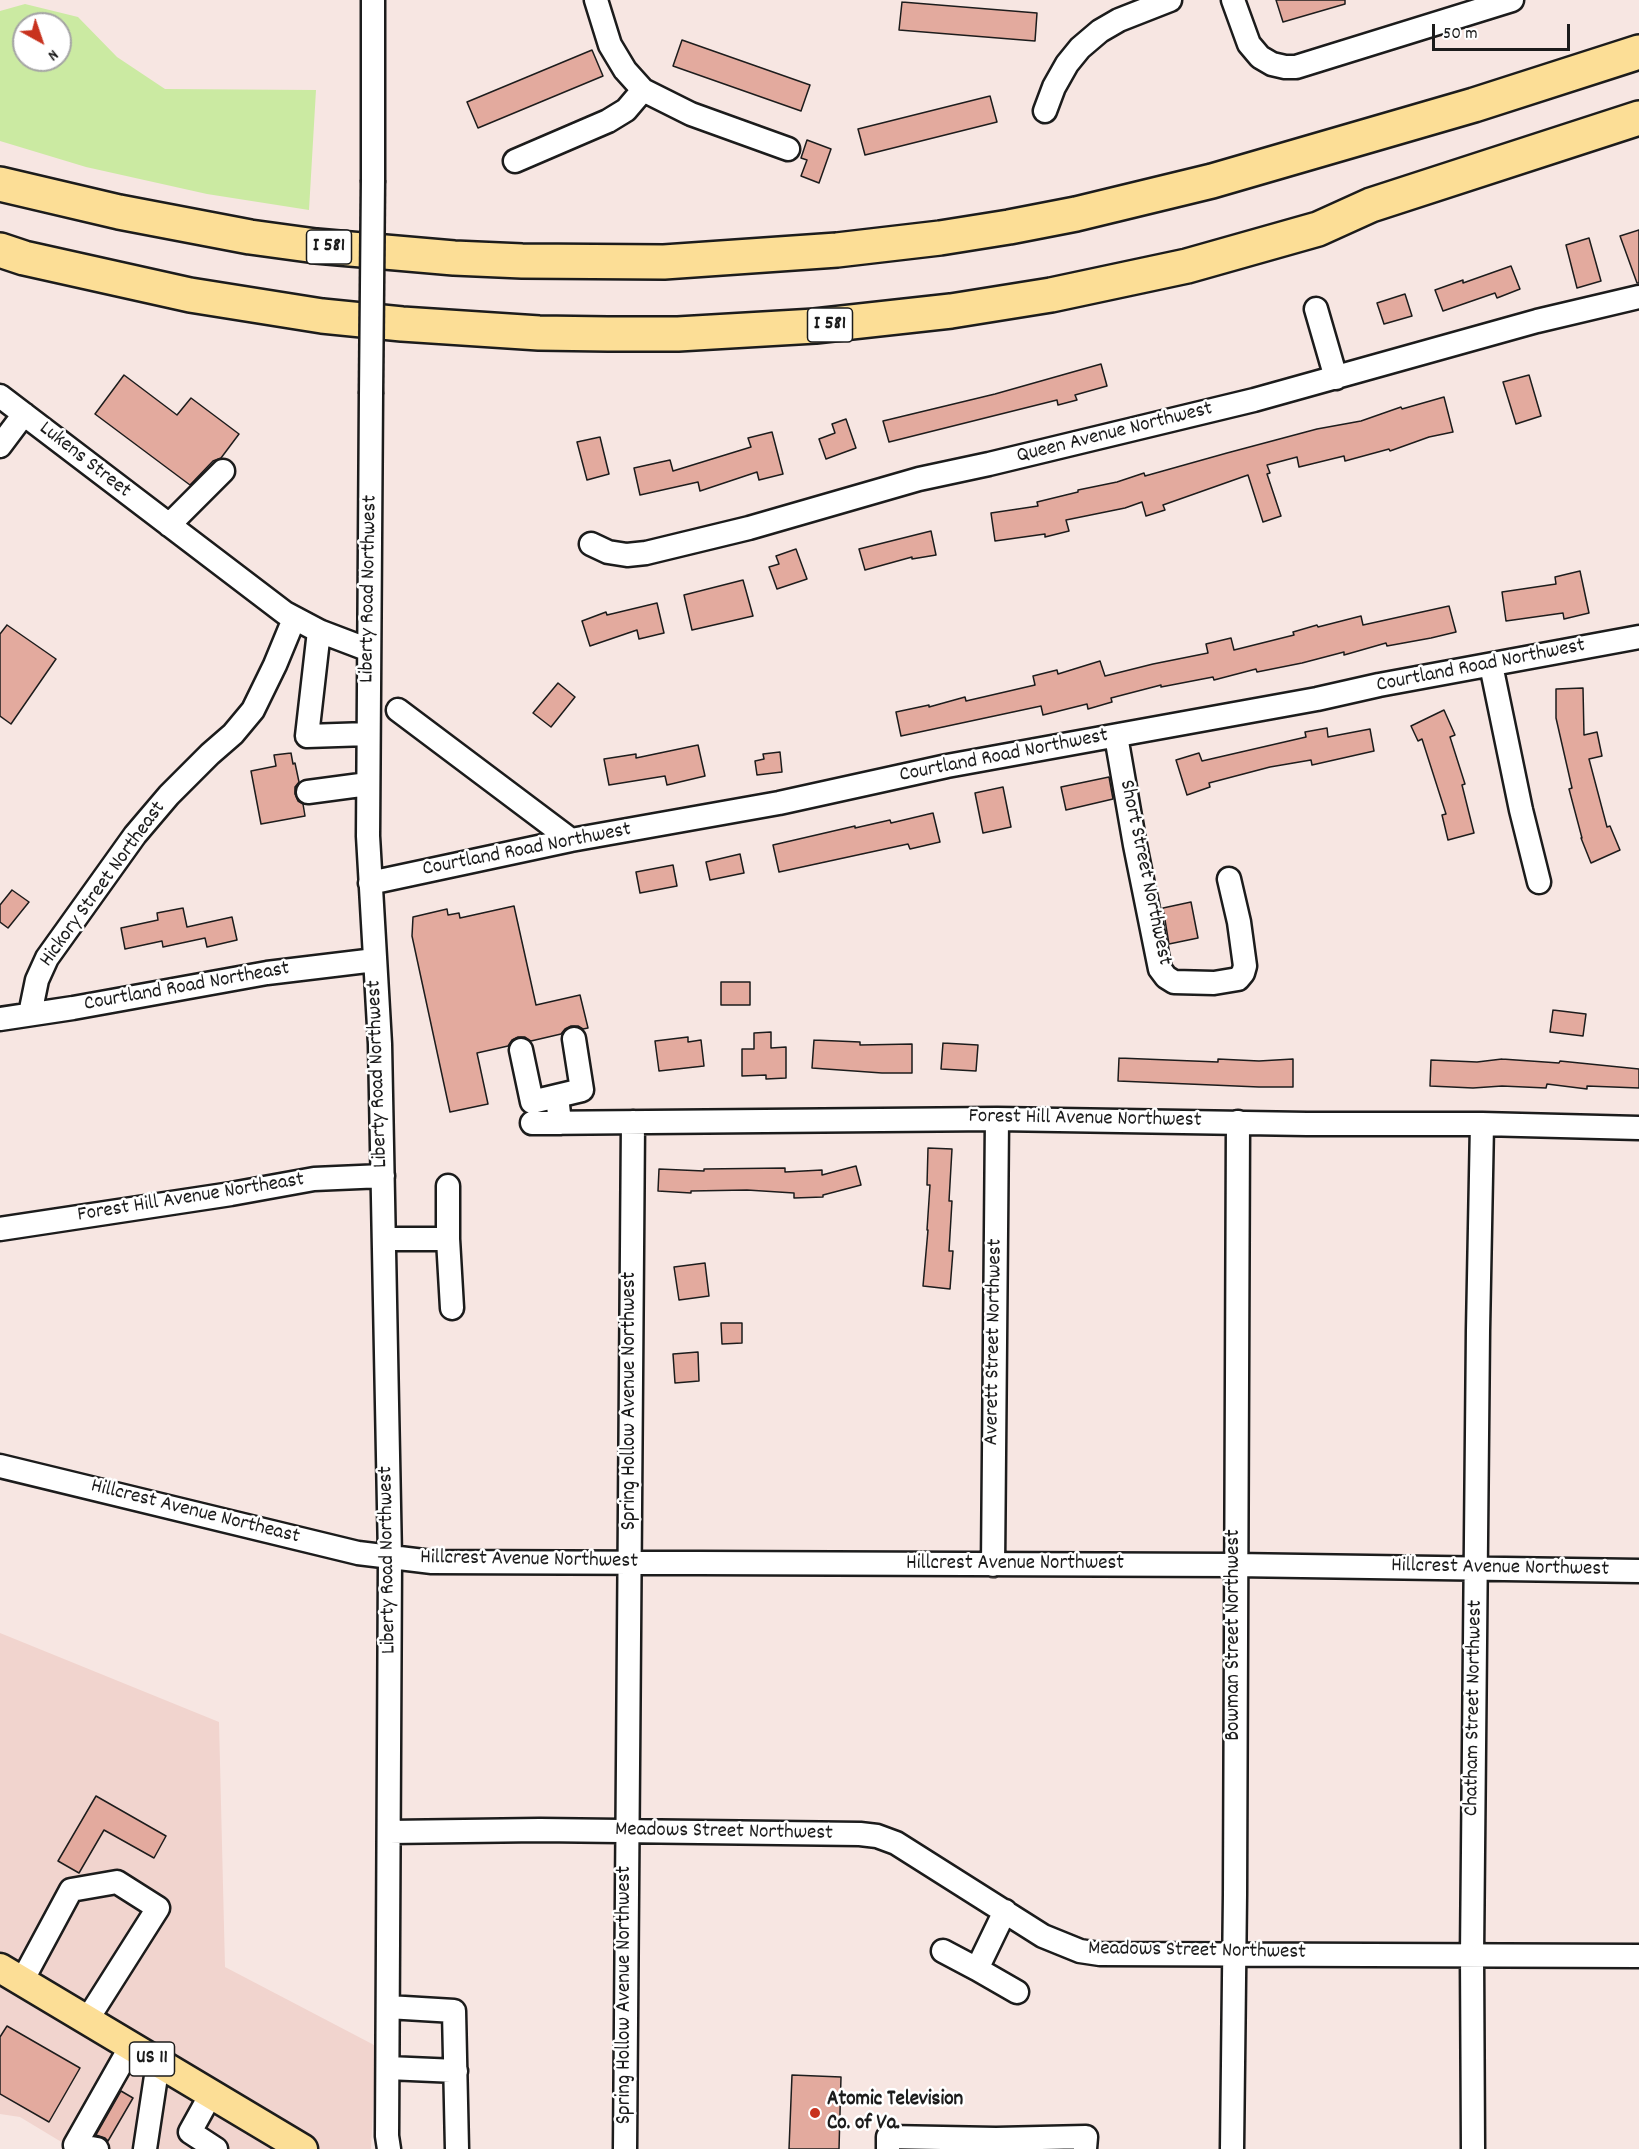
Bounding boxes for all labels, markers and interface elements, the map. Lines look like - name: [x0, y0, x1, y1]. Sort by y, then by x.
- north arrow: [12, 12, 72, 72]
- scale bar: [1435, 12, 1573, 50]
- text: 50 m: [1443, 22, 1478, 47]
- text: N: [42, 43, 63, 66]
- road number: I 581: [306, 230, 352, 264]
- road number: I 581: [808, 308, 852, 342]
- street label: Queen Avenue Northwest: [1015, 397, 1215, 471]
- street label: Lukens Street: [33, 417, 135, 505]
- street label: Liberty Road Northwest: [356, 495, 384, 683]
- street label: Courtland Road Northwest: [1375, 634, 1587, 700]
- street label: Courtland Road Northwest: [898, 724, 1110, 790]
- street label: Short Street Northwest: [1112, 778, 1176, 968]
- street label: Hickory Street Northeast: [35, 797, 173, 973]
- street label: Courtland Road Northwest: [421, 818, 633, 884]
- street label: Courtland Road Northeast: [82, 958, 292, 1018]
- street label: Liberty Road Northwest: [363, 980, 395, 1168]
- street label: Forest Hill Avenue Northwest: [968, 1105, 1202, 1135]
- street label: Forest Hill Avenue Northeast: [76, 1169, 306, 1229]
- street label: Averett Street Northwest: [981, 1238, 1009, 1446]
- street label: Spring Hollow Avenue Northwest: [618, 1272, 644, 1530]
- street label: Liberty Road Northwest: [375, 1466, 403, 1654]
- street label: Hillcrest Avenue Northeast: [88, 1475, 302, 1551]
- street label: Bowman Street Northwest: [1222, 1529, 1248, 1741]
- street label: Hillcrest Avenue Northwest: [420, 1546, 638, 1576]
- street label: Hillcrest Avenue Northwest: [906, 1552, 1124, 1578]
- street label: Hillcrest Avenue Northwest: [1391, 1554, 1609, 1584]
- street label: Chatham Street Northwest: [1461, 1600, 1489, 1816]
- street label: Meadows Street Northwest: [615, 1819, 833, 1847]
- street label: Spring Hollow Avenue Northwest: [613, 1866, 639, 2124]
- street label: Meadows Street Northwest: [1088, 1938, 1306, 1966]
- road number: US 11: [130, 2042, 174, 2076]
- place label: Atomic Television Co. of Va.: [827, 2088, 963, 2138]
- marker: Atomic Television Co. of Va.: [808, 2106, 822, 2120]

